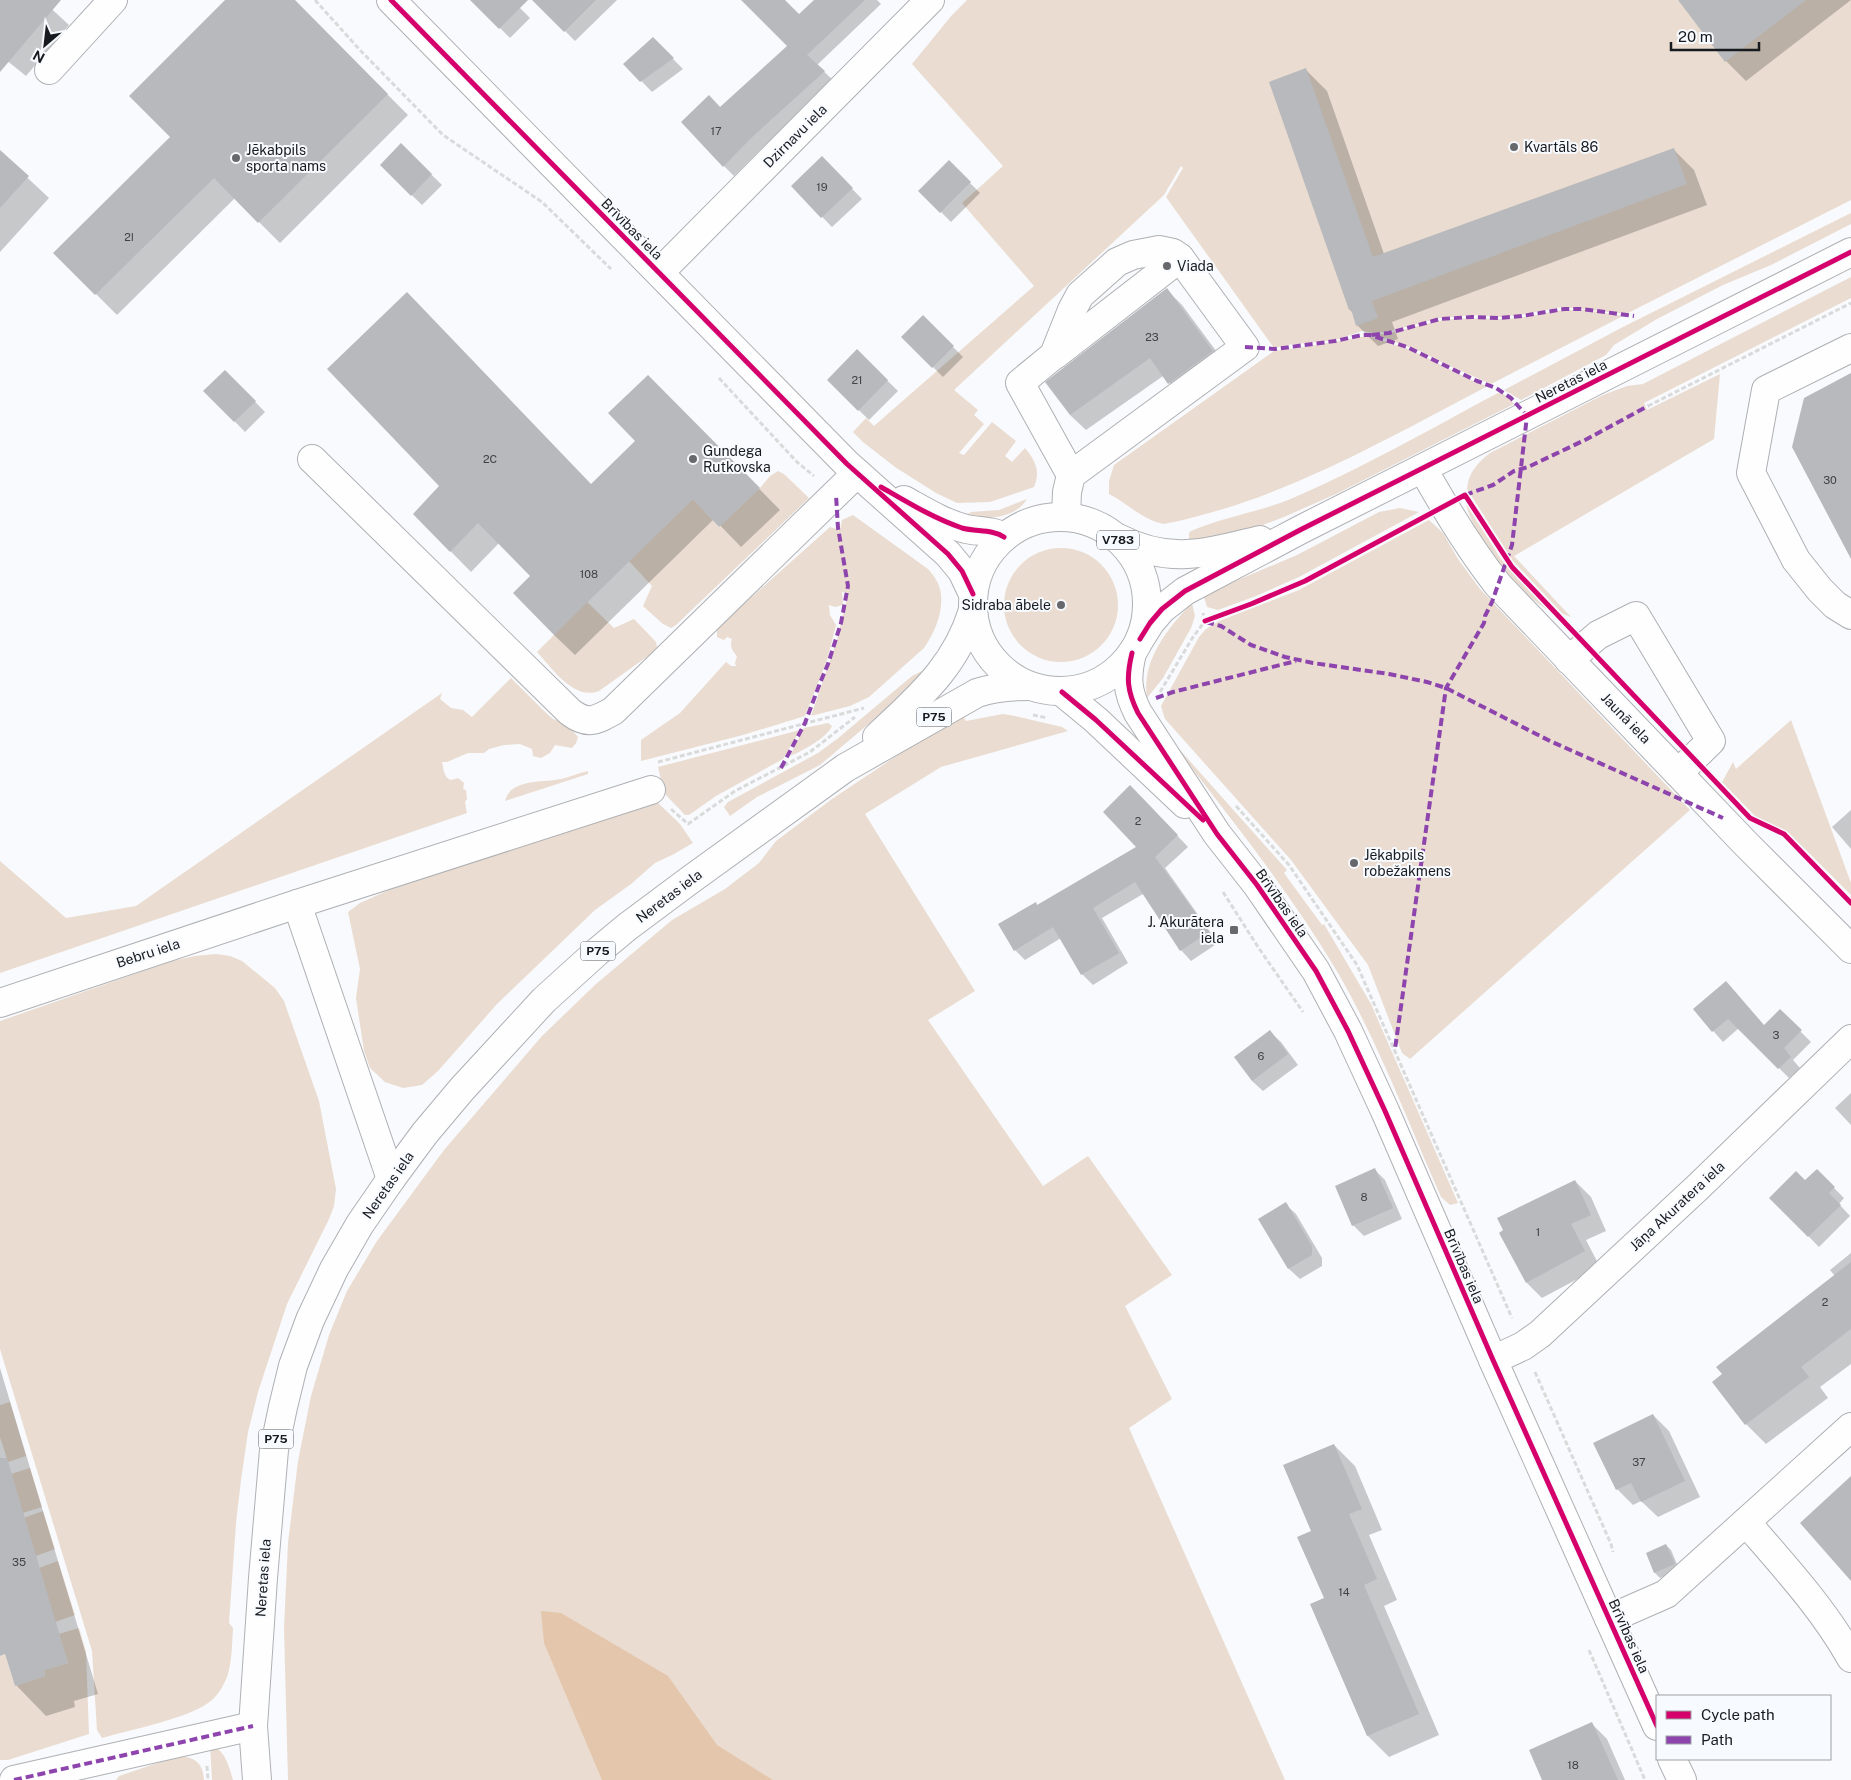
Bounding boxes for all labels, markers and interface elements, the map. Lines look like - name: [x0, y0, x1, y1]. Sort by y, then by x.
- north arrow: [20, 20, 70, 70]
- scale bar: [1671, 20, 1758, 52]
- text: 20 m: [1678, 28, 1713, 45]
- text: N: [30, 47, 47, 66]
- street label: Dzirnavu iela: [760, 101, 830, 171]
- house number: 17: [710, 125, 722, 137]
- place label: Kvartāls 86: [1524, 139, 1598, 155]
- marker: Kvartāls 86: [1508, 141, 1520, 153]
- place label: Jēkabpils sporta nams: [246, 142, 326, 174]
- marker: Jēkabpils sporta nams: [230, 152, 242, 164]
- house number: 19: [816, 181, 828, 193]
- street label: Brīvības iela: [598, 195, 666, 263]
- house number: 2I: [124, 231, 134, 243]
- place label: Viada: [1177, 258, 1214, 274]
- marker: Viada: [1161, 260, 1173, 272]
- house number: 23: [1145, 331, 1159, 343]
- street label: Neretas iela: [1533, 356, 1609, 406]
- house number: 21: [851, 374, 863, 386]
- place label: Gundega Rutkovska: [703, 443, 771, 475]
- house number: 2C: [483, 453, 497, 465]
- marker: Gundega Rutkovska: [687, 453, 699, 465]
- house number: 30: [1823, 474, 1837, 486]
- road number: V783: [1097, 530, 1139, 550]
- house number: 108: [580, 568, 598, 580]
- place label: Sidraba ābele: [962, 597, 1051, 613]
- marker: Sidraba ābele: [1055, 599, 1067, 611]
- street label: Jaunā iela: [1598, 689, 1654, 747]
- road number: P75: [916, 708, 952, 726]
- house number: 2: [1135, 815, 1142, 827]
- place label: Jēkabpils robežakmens: [1364, 847, 1451, 879]
- marker: Jēkabpils robežakmens: [1348, 857, 1360, 869]
- street label: Neretas iela: [633, 866, 705, 926]
- street label: Brīvības iela: [1253, 866, 1311, 940]
- place label: J. Akurātera iela: [1148, 914, 1224, 946]
- marker: J. Akurātera iela: [1228, 924, 1240, 936]
- street label: Bebru iela: [114, 935, 182, 971]
- road number: P75: [580, 941, 616, 960]
- house number: 3: [1773, 1029, 1780, 1041]
- house number: 6: [1258, 1050, 1265, 1062]
- street label: Neretas iela: [359, 1148, 417, 1222]
- street label: Jāņa Akuratera iela: [1626, 1158, 1728, 1254]
- house number: 8: [1360, 1191, 1368, 1203]
- street label: Brīvības iela: [1441, 1226, 1487, 1306]
- house number: 1: [1536, 1226, 1540, 1238]
- house number: 2: [1822, 1296, 1829, 1308]
- road number: P75: [258, 1430, 294, 1448]
- house number: 37: [1632, 1456, 1646, 1468]
- street label: Neretas iela: [252, 1538, 274, 1618]
- house number: 35: [12, 1556, 26, 1568]
- house number: 14: [1338, 1586, 1350, 1598]
- street label: Brīvības iela: [1605, 1596, 1653, 1676]
- legend: [1656, 1695, 1831, 1760]
- text: Cycle path: [1701, 1706, 1775, 1723]
- text: Path: [1701, 1731, 1733, 1748]
- house number: 18: [1567, 1759, 1579, 1771]

